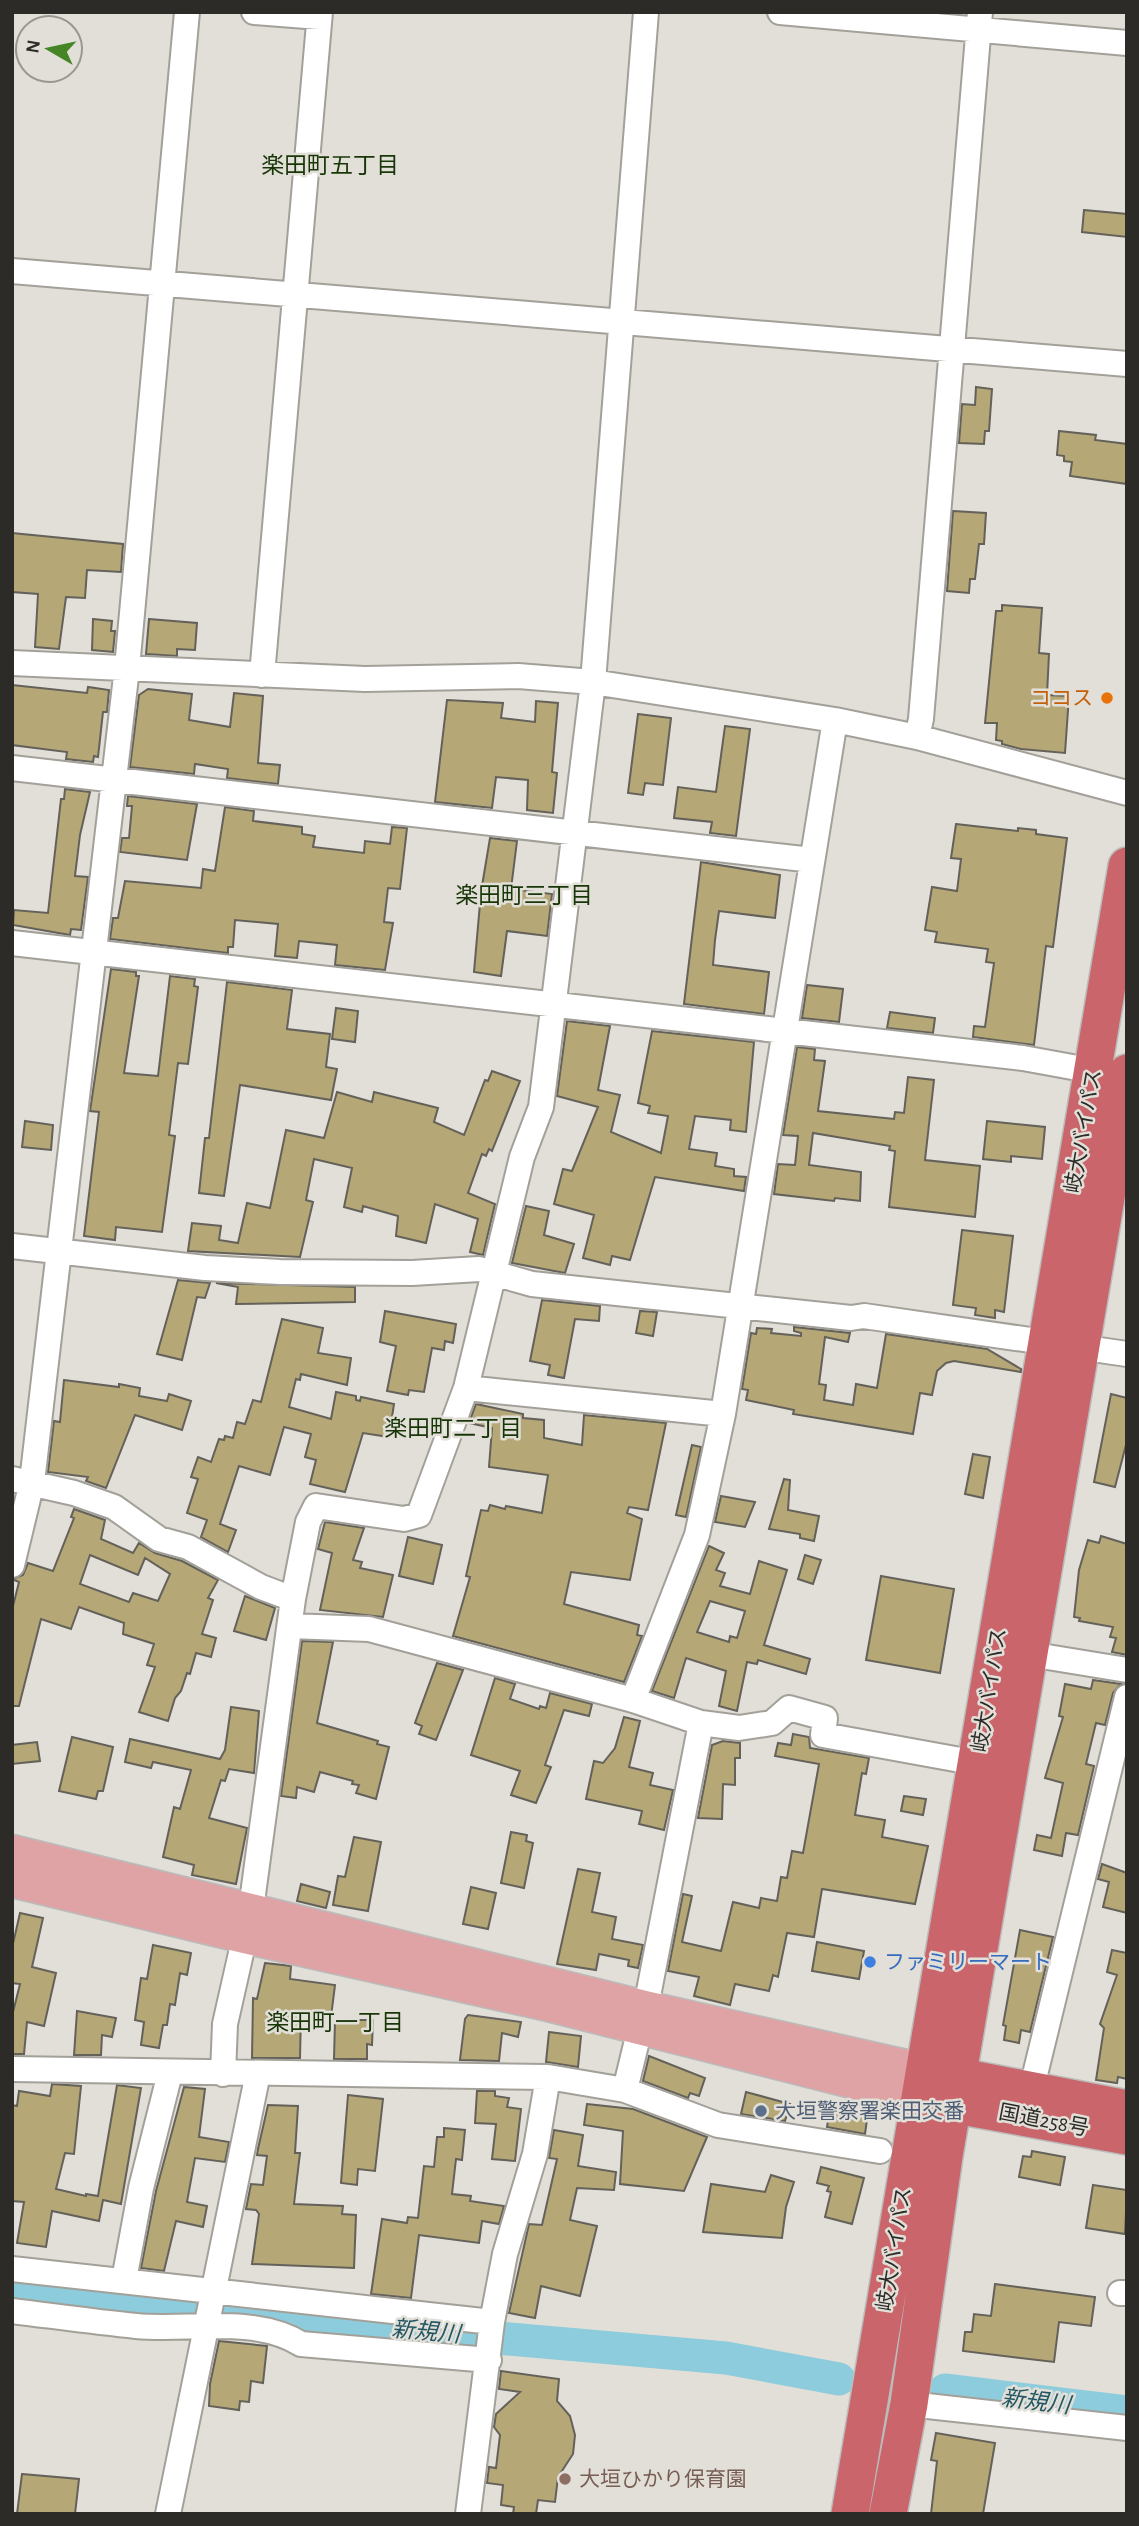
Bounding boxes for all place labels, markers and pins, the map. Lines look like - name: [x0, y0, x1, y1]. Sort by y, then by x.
- place label: ココス: [1030, 688, 1093, 709]
- marker: ココス: [1099, 690, 1115, 706]
- place label: ファミリーマート: [884, 1952, 1052, 1973]
- marker: ファミリーマート: [862, 1954, 878, 1970]
- place label: 大垣警察署楽田交番: [775, 2100, 964, 2122]
- marker: 大垣警察署楽田交番: [753, 2103, 769, 2119]
- place label: 大垣ひかり保育園: [579, 2468, 747, 2490]
- marker: 大垣ひかり保育園: [557, 2471, 573, 2487]

